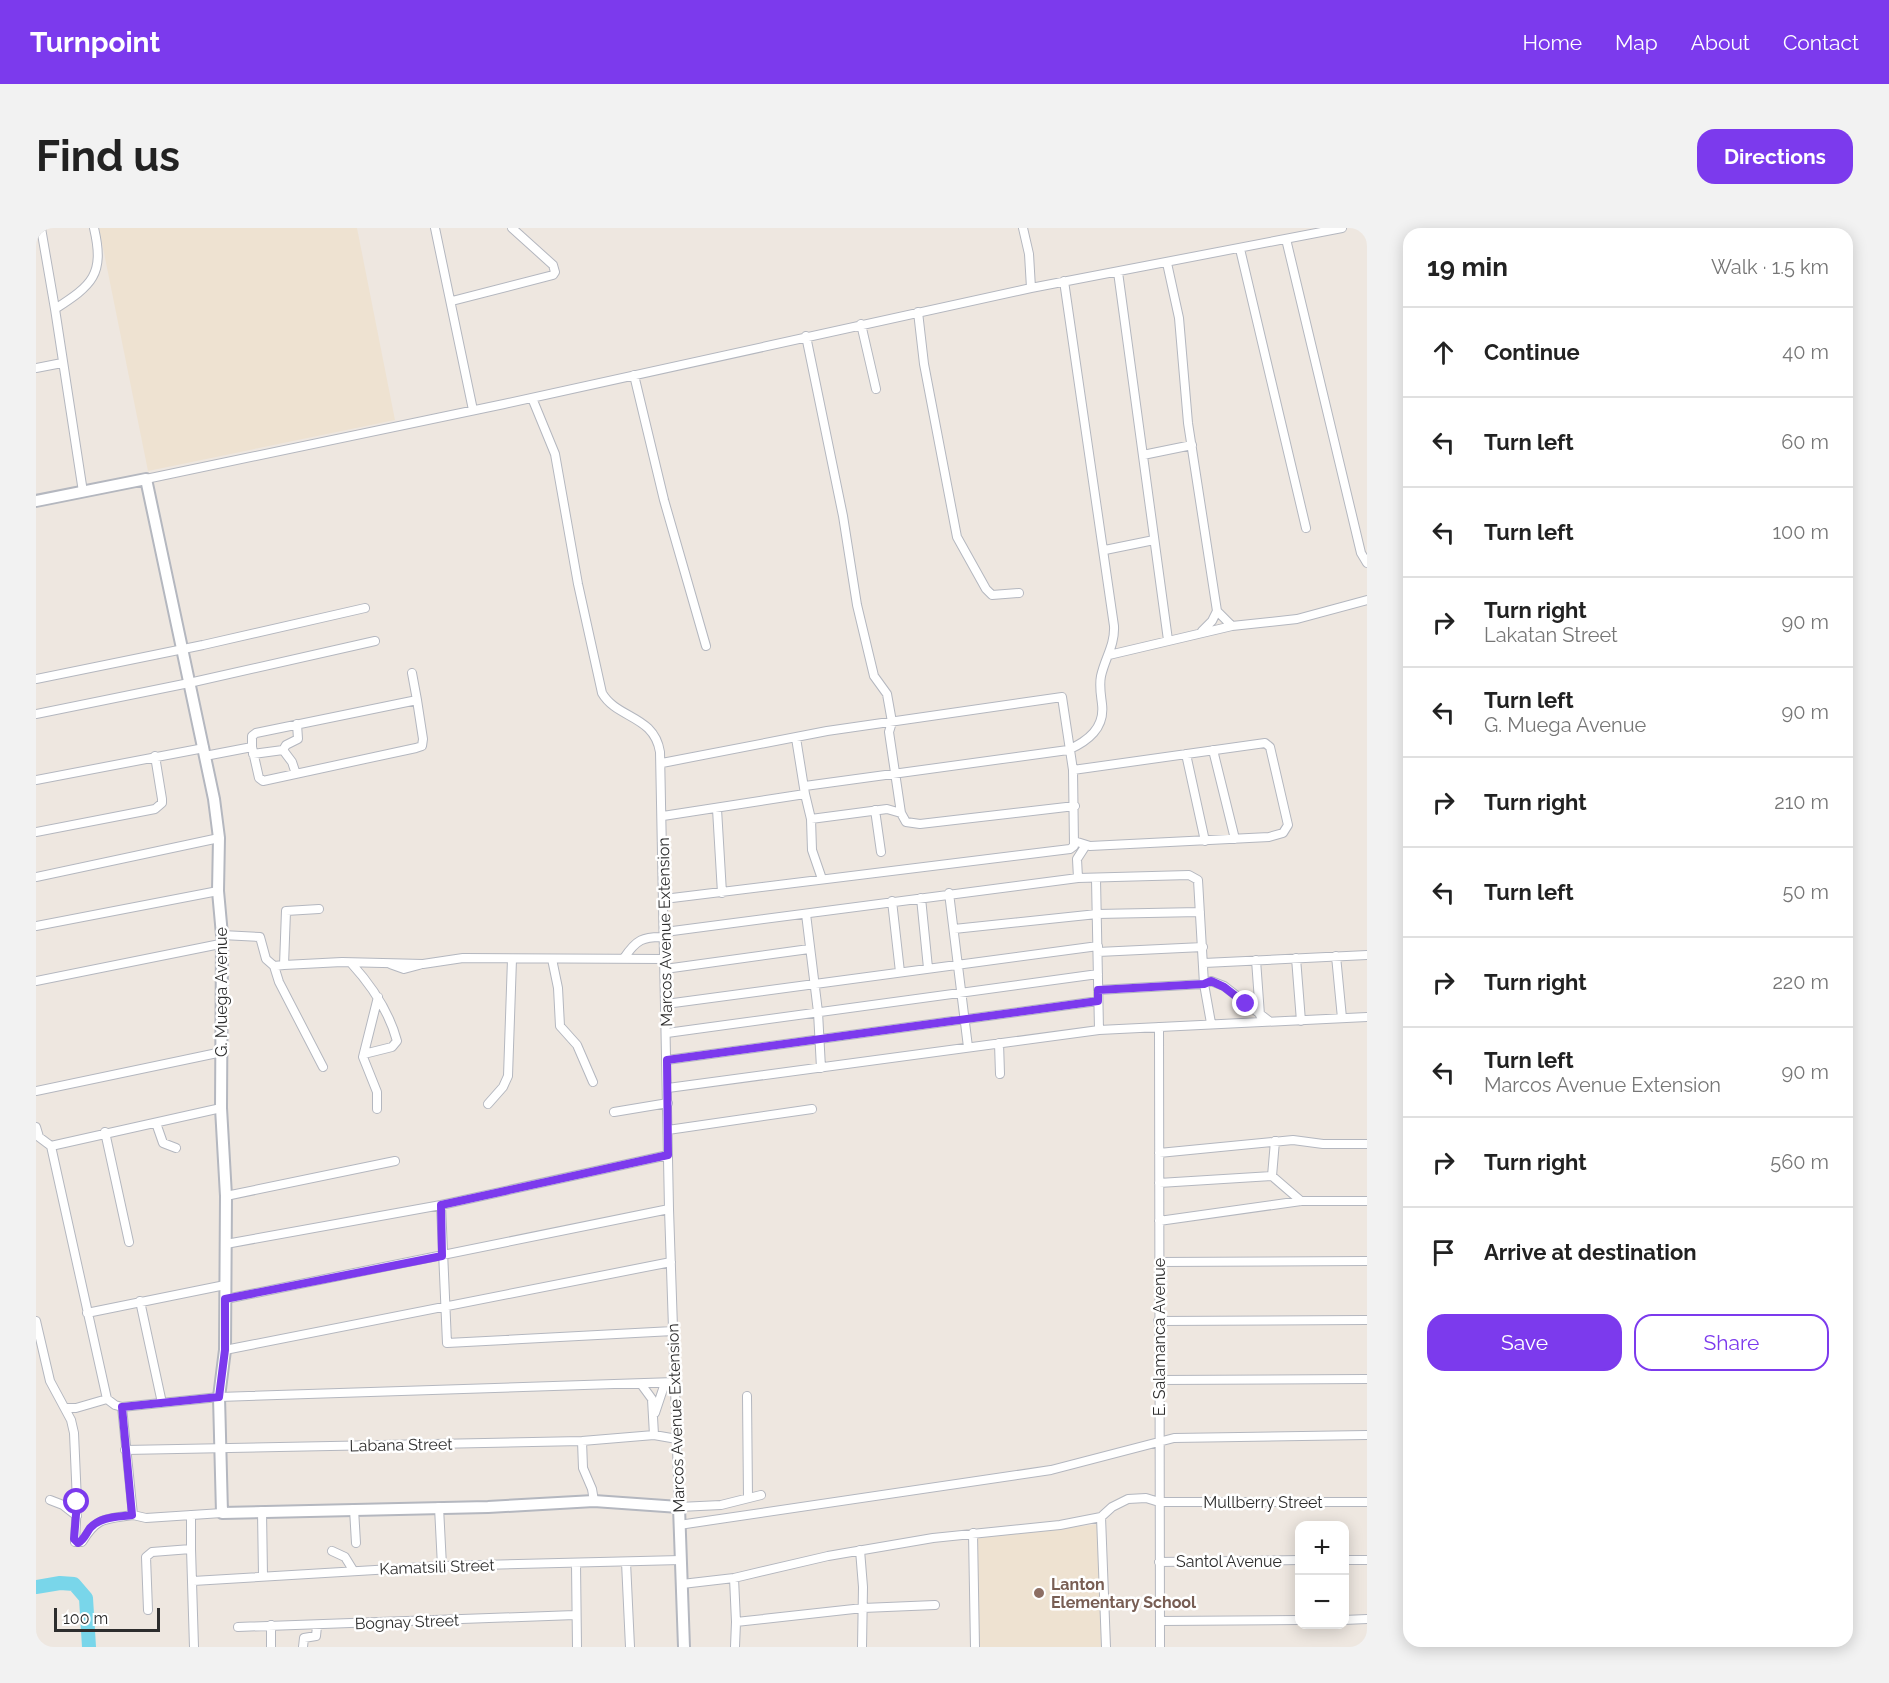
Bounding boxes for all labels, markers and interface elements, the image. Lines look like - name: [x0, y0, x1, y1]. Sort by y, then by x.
- text: Turnpoint: [30, 26, 160, 59]
- text: Home: [1523, 30, 1582, 55]
- text: Map: [1615, 30, 1658, 55]
- text: About: [1691, 30, 1750, 55]
- text: Contact: [1783, 30, 1859, 55]
- button: Directions: [1697, 129, 1853, 184]
- text: Find us: [36, 132, 180, 181]
- text: 19 min: [1427, 252, 1508, 282]
- text: Walk · 1.5 km: [1711, 255, 1829, 279]
- icon: ahead: [1427, 336, 1460, 369]
- text: Continue: [1484, 339, 1580, 365]
- text: 40 m: [1782, 340, 1829, 364]
- icon: left: [1427, 426, 1460, 459]
- text: Turn left: [1484, 429, 1574, 455]
- text: 60 m: [1781, 430, 1829, 454]
- icon: left: [1427, 516, 1460, 549]
- text: Turn left: [1484, 519, 1574, 545]
- text: 100 m: [1772, 520, 1829, 544]
- text: Turn right: [1484, 597, 1587, 623]
- icon: right: [1427, 606, 1460, 639]
- text: 90 m: [1782, 610, 1829, 634]
- text: Lakatan Street: [1484, 623, 1618, 647]
- text: Turn left: [1484, 687, 1574, 713]
- icon: left: [1427, 696, 1460, 729]
- text: 90 m: [1782, 700, 1829, 724]
- text: G. Muega Avenue: [1484, 713, 1646, 737]
- icon: right: [1427, 786, 1460, 819]
- text: Turn right: [1484, 789, 1587, 815]
- text: 210 m: [1774, 790, 1829, 814]
- street label: Marcos Avenue Extension: [654, 837, 676, 1027]
- icon: left: [1427, 876, 1460, 909]
- text: Turn left: [1484, 879, 1574, 905]
- text: 50 m: [1782, 880, 1829, 904]
- street label: G. Muega Avenue: [212, 927, 231, 1057]
- icon: right: [1427, 966, 1460, 999]
- text: Turn right: [1484, 969, 1587, 995]
- text: 220 m: [1772, 970, 1829, 994]
- route end: [1232, 990, 1258, 1016]
- text: Turn left: [1484, 1047, 1574, 1073]
- icon: left: [1427, 1056, 1460, 1089]
- text: 90 m: [1782, 1060, 1829, 1084]
- text: Marcos Avenue Extension: [1484, 1073, 1721, 1097]
- icon: right: [1427, 1146, 1460, 1179]
- text: Turn right: [1484, 1149, 1587, 1175]
- text: 560 m: [1770, 1150, 1829, 1174]
- icon: arrive: [1427, 1236, 1460, 1269]
- text: Arrive at destination: [1484, 1239, 1697, 1265]
- street label: E. Salamanca Avenue: [1150, 1258, 1169, 1416]
- button: Save: [1427, 1314, 1622, 1371]
- button: Share: [1634, 1314, 1829, 1371]
- street label: Marcos Avenue Extension: [663, 1323, 689, 1513]
- street label: Labana Street: [349, 1435, 453, 1455]
- route start: [63, 1488, 89, 1514]
- street label: Mullberry Street: [1203, 1493, 1323, 1512]
- map controls: [1295, 1521, 1349, 1629]
- button: +: [1295, 1521, 1349, 1575]
- street label: Santol Avenue: [1176, 1552, 1282, 1571]
- street label: Kamatsili Street: [379, 1555, 496, 1579]
- place label: Lanton Elementary School: [1051, 1575, 1197, 1612]
- button: −: [1295, 1575, 1349, 1629]
- marker: Lanton Elementary School: [1032, 1586, 1046, 1600]
- scale bar: [54, 1605, 160, 1632]
- text: 100 m: [63, 1609, 108, 1628]
- street label: Bognay Street: [354, 1611, 460, 1633]

